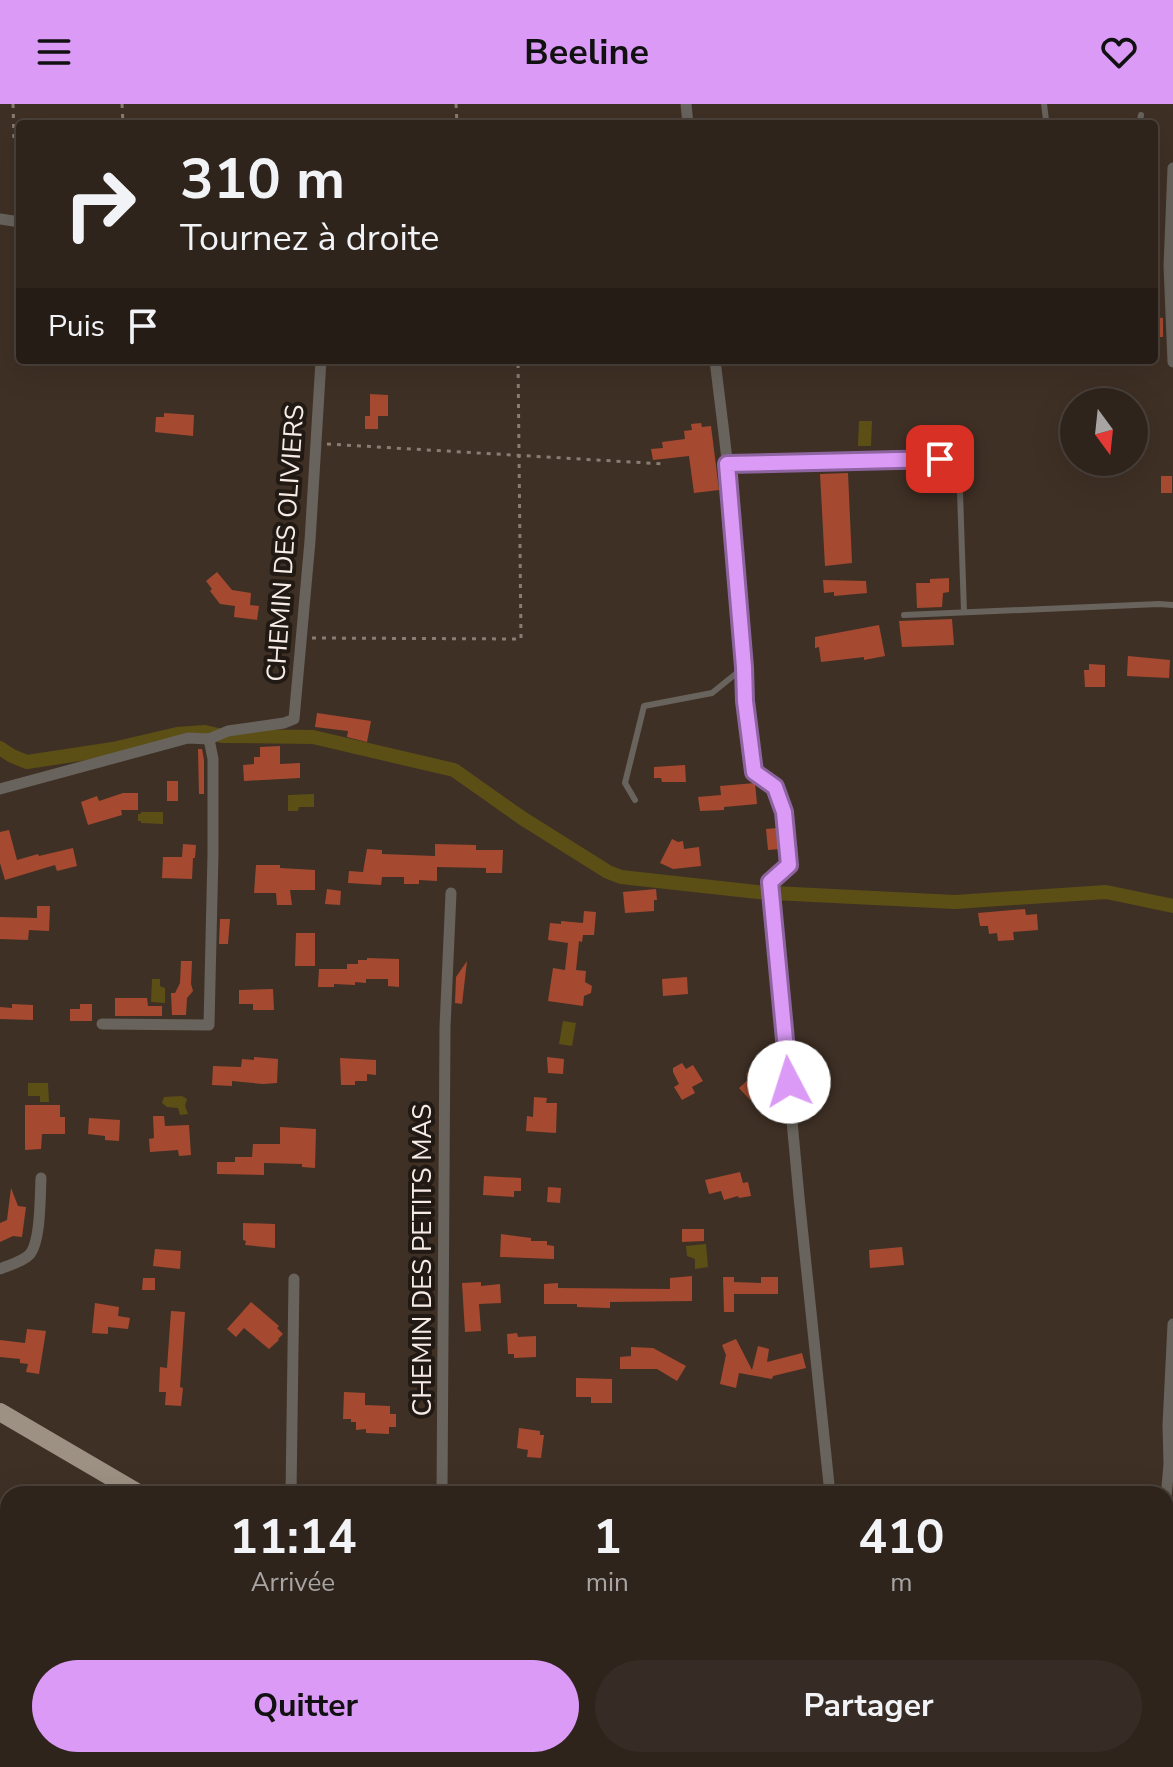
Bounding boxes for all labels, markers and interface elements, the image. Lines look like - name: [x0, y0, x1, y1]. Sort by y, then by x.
- text: Beeline: [524, 28, 649, 77]
- icon: menu: [32, 30, 76, 74]
- icon: heart: [1097, 30, 1141, 74]
- text: 310 m: [180, 141, 345, 218]
- icon: right: [48, 152, 152, 256]
- text: Tournez à droite: [180, 214, 439, 263]
- icon: arrive: [121, 304, 165, 348]
- text: Puis: [48, 306, 105, 347]
- north arrow: [1060, 388, 1148, 476]
- map controls: [1060, 388, 1148, 476]
- street label: CHEMIN DES OLIVIERS: [258, 403, 313, 683]
- pin: [906, 425, 974, 493]
- icon: arrive: [918, 437, 962, 481]
- position arrow: [747, 1040, 831, 1124]
- street label: CHEMIN DES PETITS MAS: [405, 1104, 440, 1416]
- text: 11:14: [229, 1504, 356, 1570]
- text: 1: [593, 1504, 622, 1570]
- text: 410: [858, 1504, 945, 1570]
- text: Arrivée: [251, 1565, 335, 1600]
- text: min: [586, 1565, 629, 1600]
- text: m: [890, 1565, 913, 1600]
- button: Quitter: [32, 1660, 579, 1752]
- button: Partager: [595, 1660, 1142, 1752]

